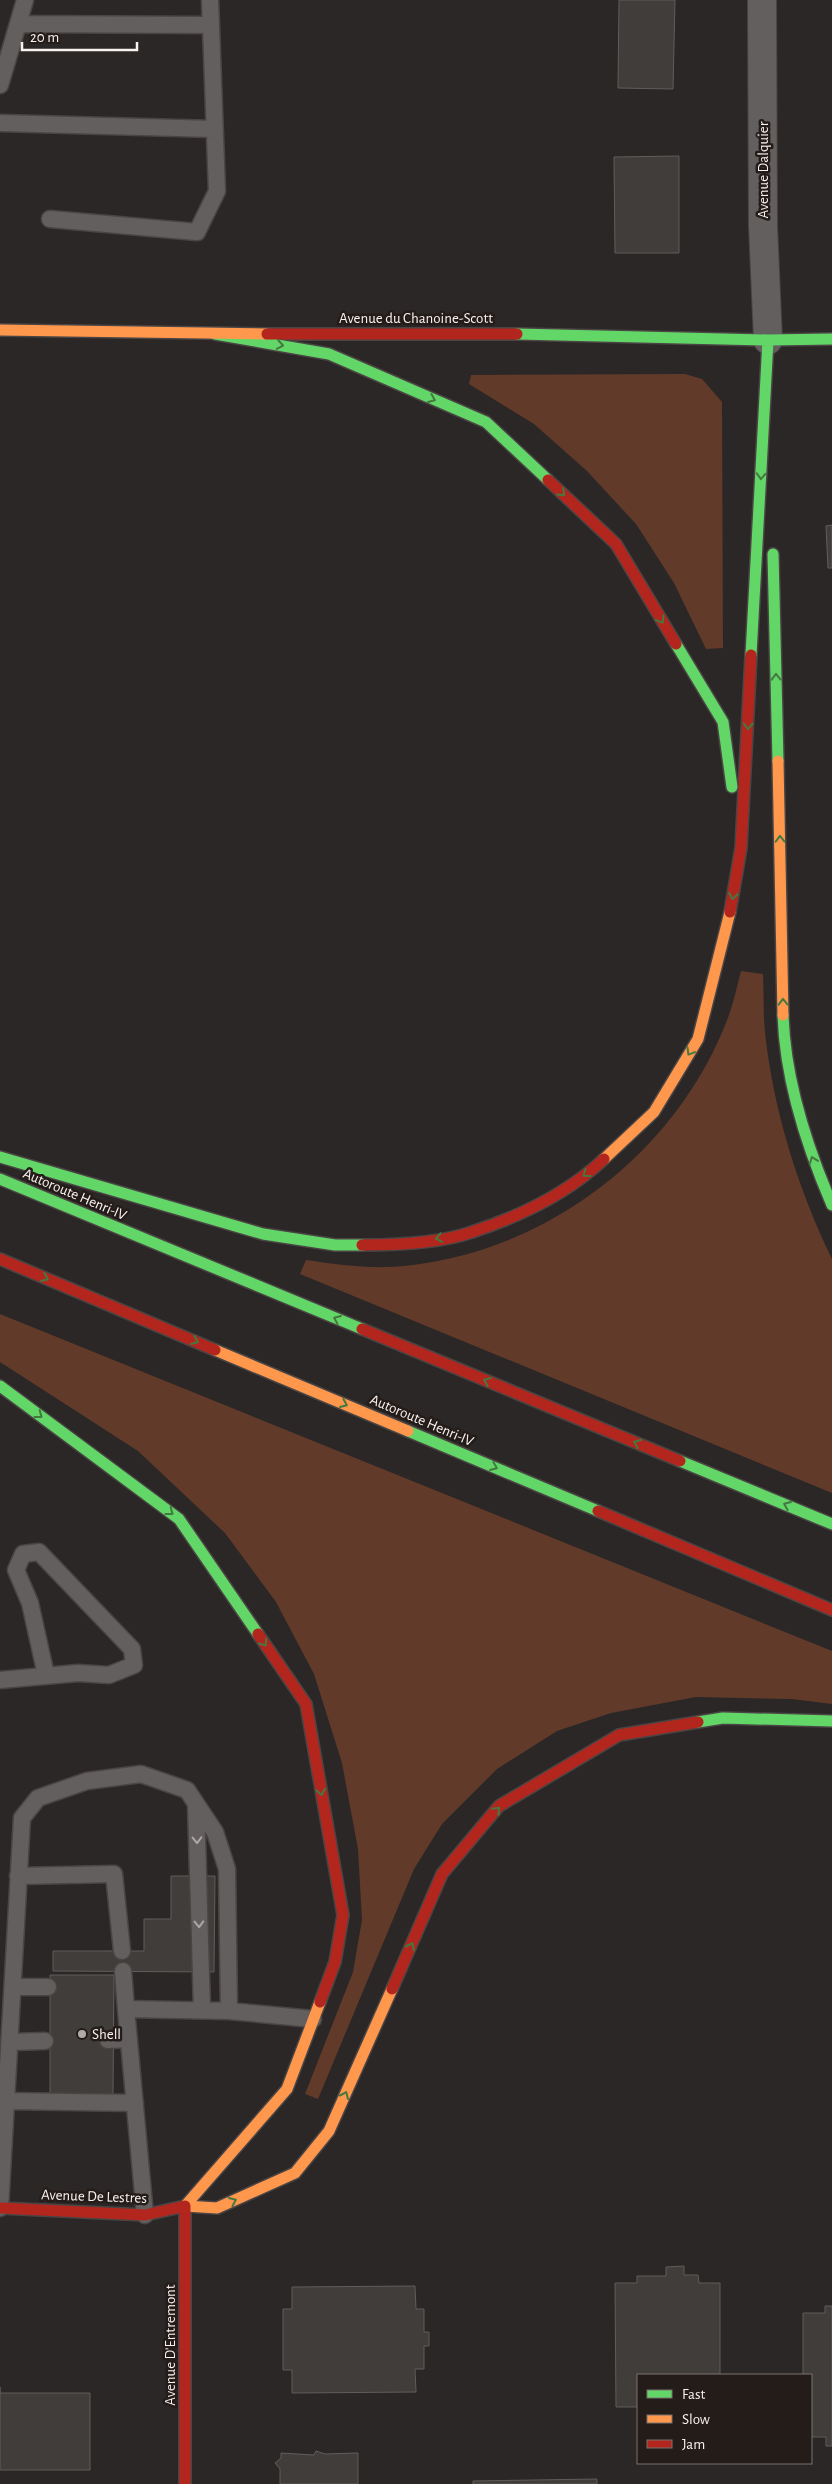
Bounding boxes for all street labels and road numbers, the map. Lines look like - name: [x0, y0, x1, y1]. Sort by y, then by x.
- street label: Avenue Dalquier: [756, 121, 771, 219]
- street label: Avenue du Chanoine-Scott: [339, 311, 493, 326]
- street label: Autoroute Henri-IV: [21, 1166, 129, 1223]
- street label: Autoroute Henri-IV: [368, 1392, 476, 1449]
- street label: Avenue De Lestres: [41, 2187, 147, 2206]
- street label: Avenue D'Entremont: [163, 2284, 178, 2406]

